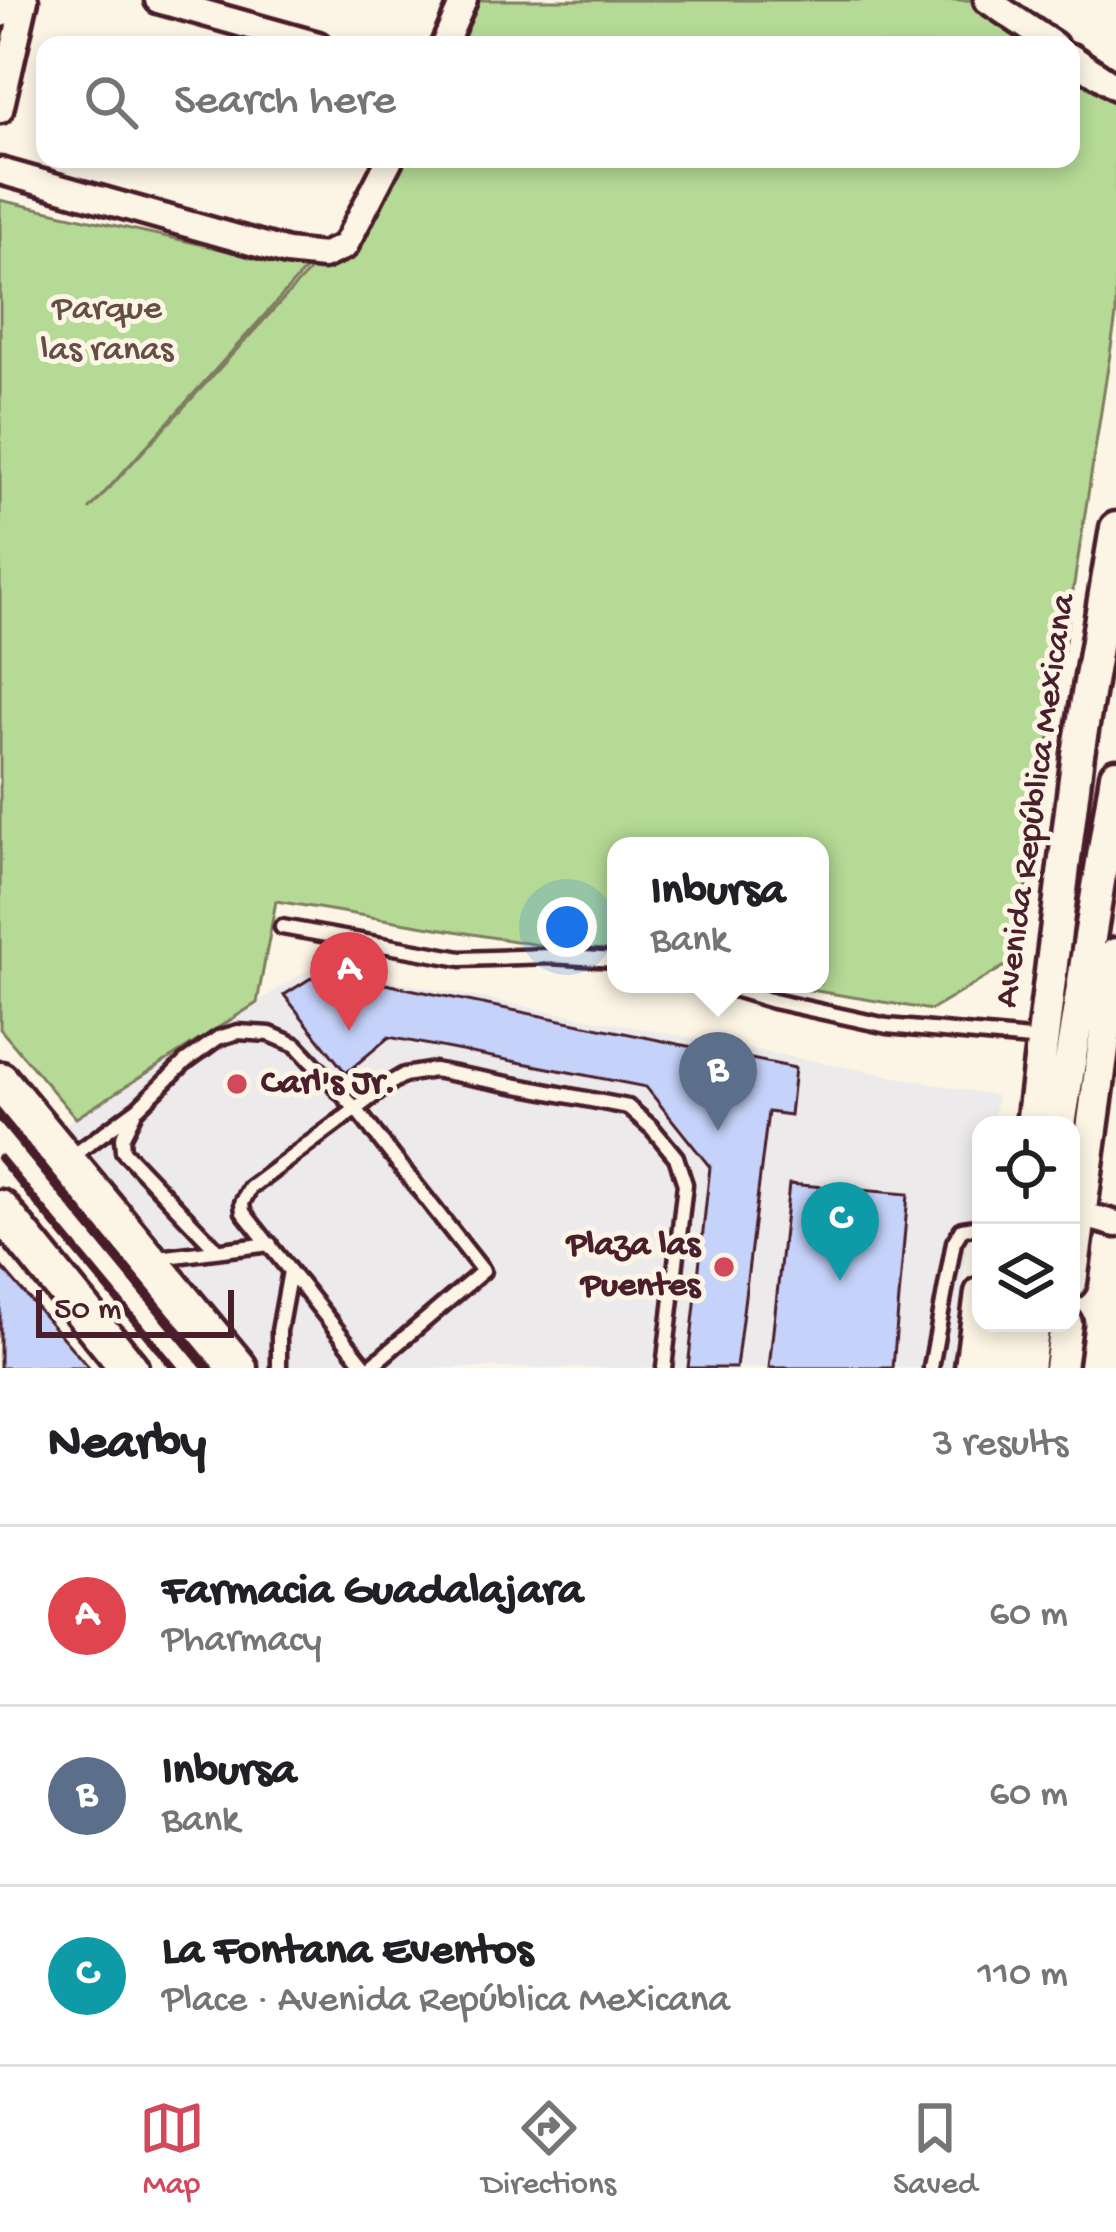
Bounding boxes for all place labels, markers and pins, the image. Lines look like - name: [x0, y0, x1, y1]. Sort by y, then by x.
- pin: A: [310, 932, 388, 1031]
- pin: B: [679, 1032, 757, 1131]
- place label: Carl's Jr.: [261, 1063, 395, 1106]
- marker: Carl's Jr.: [224, 1071, 250, 1097]
- pin: C: [801, 1182, 879, 1281]
- place label: Plaza las Puentes: [565, 1225, 702, 1309]
- marker: Plaza las Puentes: [711, 1254, 737, 1280]

